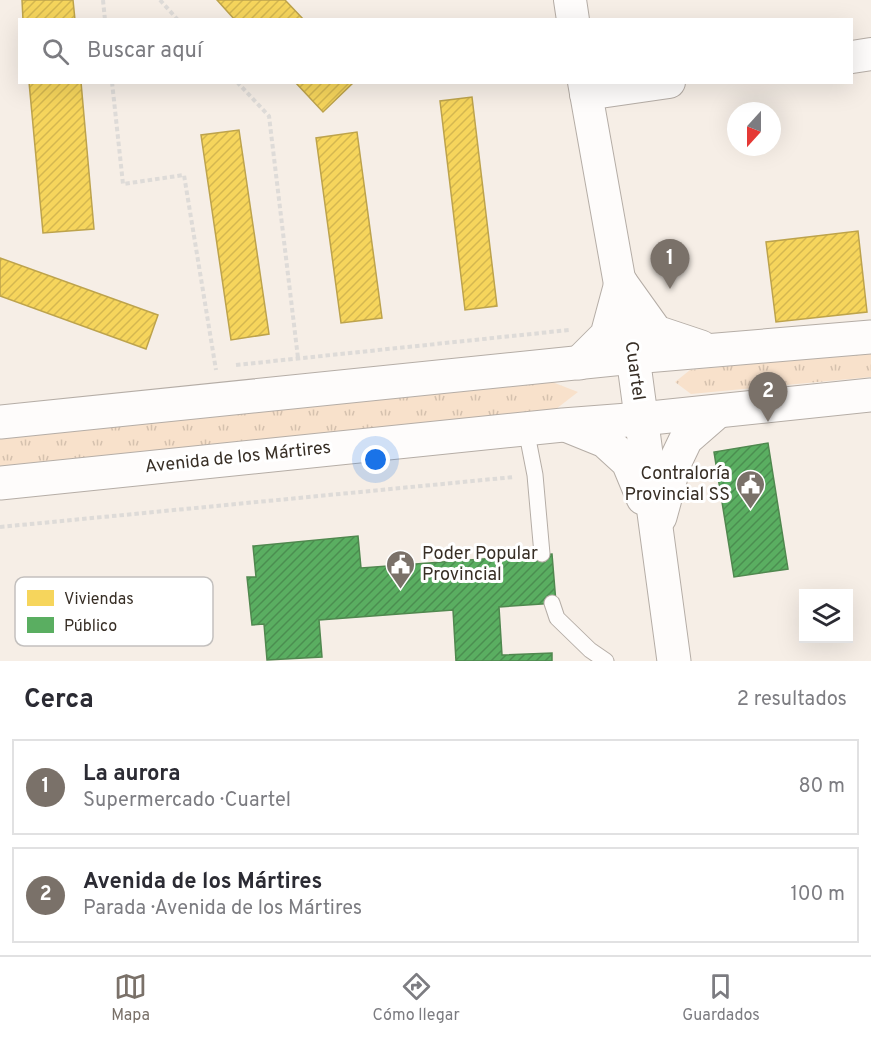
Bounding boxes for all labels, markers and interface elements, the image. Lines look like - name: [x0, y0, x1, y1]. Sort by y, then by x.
- search box: [18, 18, 853, 84]
- icon: search: [39, 35, 72, 68]
- text: Buscar aquí: [87, 38, 203, 65]
- north arrow: [727, 102, 781, 156]
- pin: 1: [650, 240, 690, 289]
- street label: Cuartel: [618, 340, 650, 402]
- pin: 2: [748, 372, 788, 422]
- street label: Avenida de los Mártires: [144, 437, 332, 479]
- your location: [361, 445, 390, 474]
- place label: Contraloría Provincial SS: [624, 463, 730, 507]
- public building icon: Contraloría Provincial SS: [735, 468, 767, 510]
- place label: Poder Popular Provincial: [422, 543, 538, 587]
- public building icon: Poder Popular Provincial: [385, 548, 417, 590]
- legend: [15, 577, 213, 646]
- map controls: [799, 589, 853, 643]
- button: layers: [799, 589, 853, 643]
- text: Viviendas: [64, 590, 134, 610]
- text: Público: [64, 617, 117, 637]
- text: Cerca: [24, 684, 94, 717]
- text: 2 resultados: [737, 687, 847, 713]
- text: La aurora: [83, 761, 181, 788]
- text: 1: [42, 774, 50, 800]
- text: 80 m: [799, 774, 845, 800]
- text: Supermercado · Cuartel: [83, 788, 291, 814]
- text: Avenida de los Mártires: [83, 869, 322, 896]
- text: 2: [39, 882, 52, 908]
- text: 100 m: [790, 882, 845, 908]
- text: Parada · Avenida de los Mártires: [83, 896, 362, 922]
- tab: Mapa: [111, 970, 150, 1026]
- tab: Cómo llegar: [373, 970, 460, 1026]
- tab: Guardados: [682, 970, 760, 1026]

